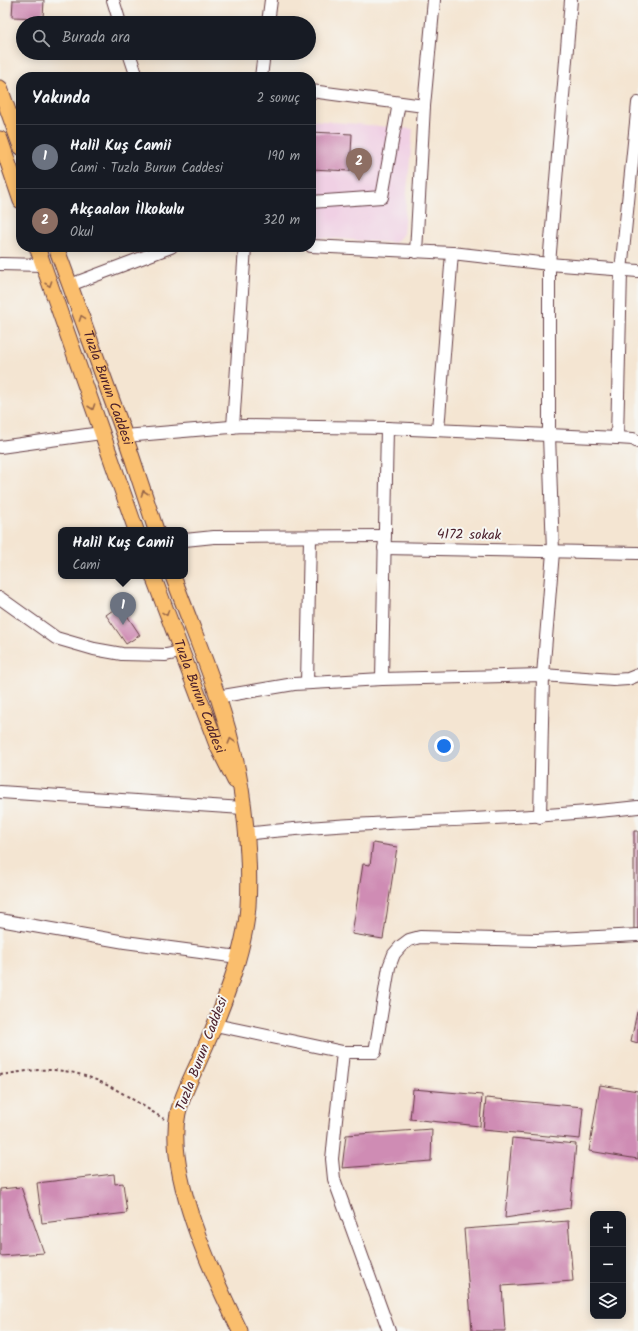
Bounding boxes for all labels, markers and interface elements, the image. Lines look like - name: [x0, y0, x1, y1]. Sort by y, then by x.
- search box: [16, 16, 316, 60]
- text: Burada ara: [62, 26, 130, 50]
- icon: search: [30, 27, 52, 49]
- text: Yakında: [32, 85, 90, 112]
- text: 2 sonuç: [257, 88, 300, 109]
- text: Halil Kuş Camii: [70, 134, 171, 158]
- text: 1: [43, 146, 47, 167]
- text: 190 m: [268, 146, 300, 167]
- pin: 2: [346, 148, 372, 181]
- text: Cami · Tuzla Burun Caddesi: [70, 158, 223, 179]
- text: Akçaalan İlkokulu: [70, 198, 184, 222]
- text: 2: [41, 210, 49, 231]
- text: 320 m: [263, 210, 300, 231]
- text: Okul: [70, 222, 94, 243]
- one-way arrow: [45, 280, 53, 287]
- one-way arrow: [78, 314, 86, 321]
- street label: Tuzla Burun Caddesi: [76, 327, 139, 449]
- one-way arrow: [87, 403, 96, 410]
- one-way arrow: [140, 490, 149, 497]
- street label: 4172 sokak: [437, 523, 502, 547]
- popup: [58, 527, 188, 579]
- text: Halil Kuş Camii: [72, 531, 174, 555]
- text: Cami: [72, 555, 100, 576]
- pin: 1: [110, 592, 136, 625]
- one-way arrow: [162, 609, 170, 616]
- street label: Tuzla Burun Caddesi: [167, 636, 231, 758]
- your location: [434, 736, 454, 756]
- one-way arrow: [227, 737, 236, 744]
- street label: Tuzla Burun Caddesi: [170, 993, 234, 1114]
- map controls: [590, 1211, 626, 1319]
- button: +: [590, 1211, 626, 1247]
- button: −: [590, 1247, 626, 1283]
- button: layers: [590, 1283, 626, 1319]

